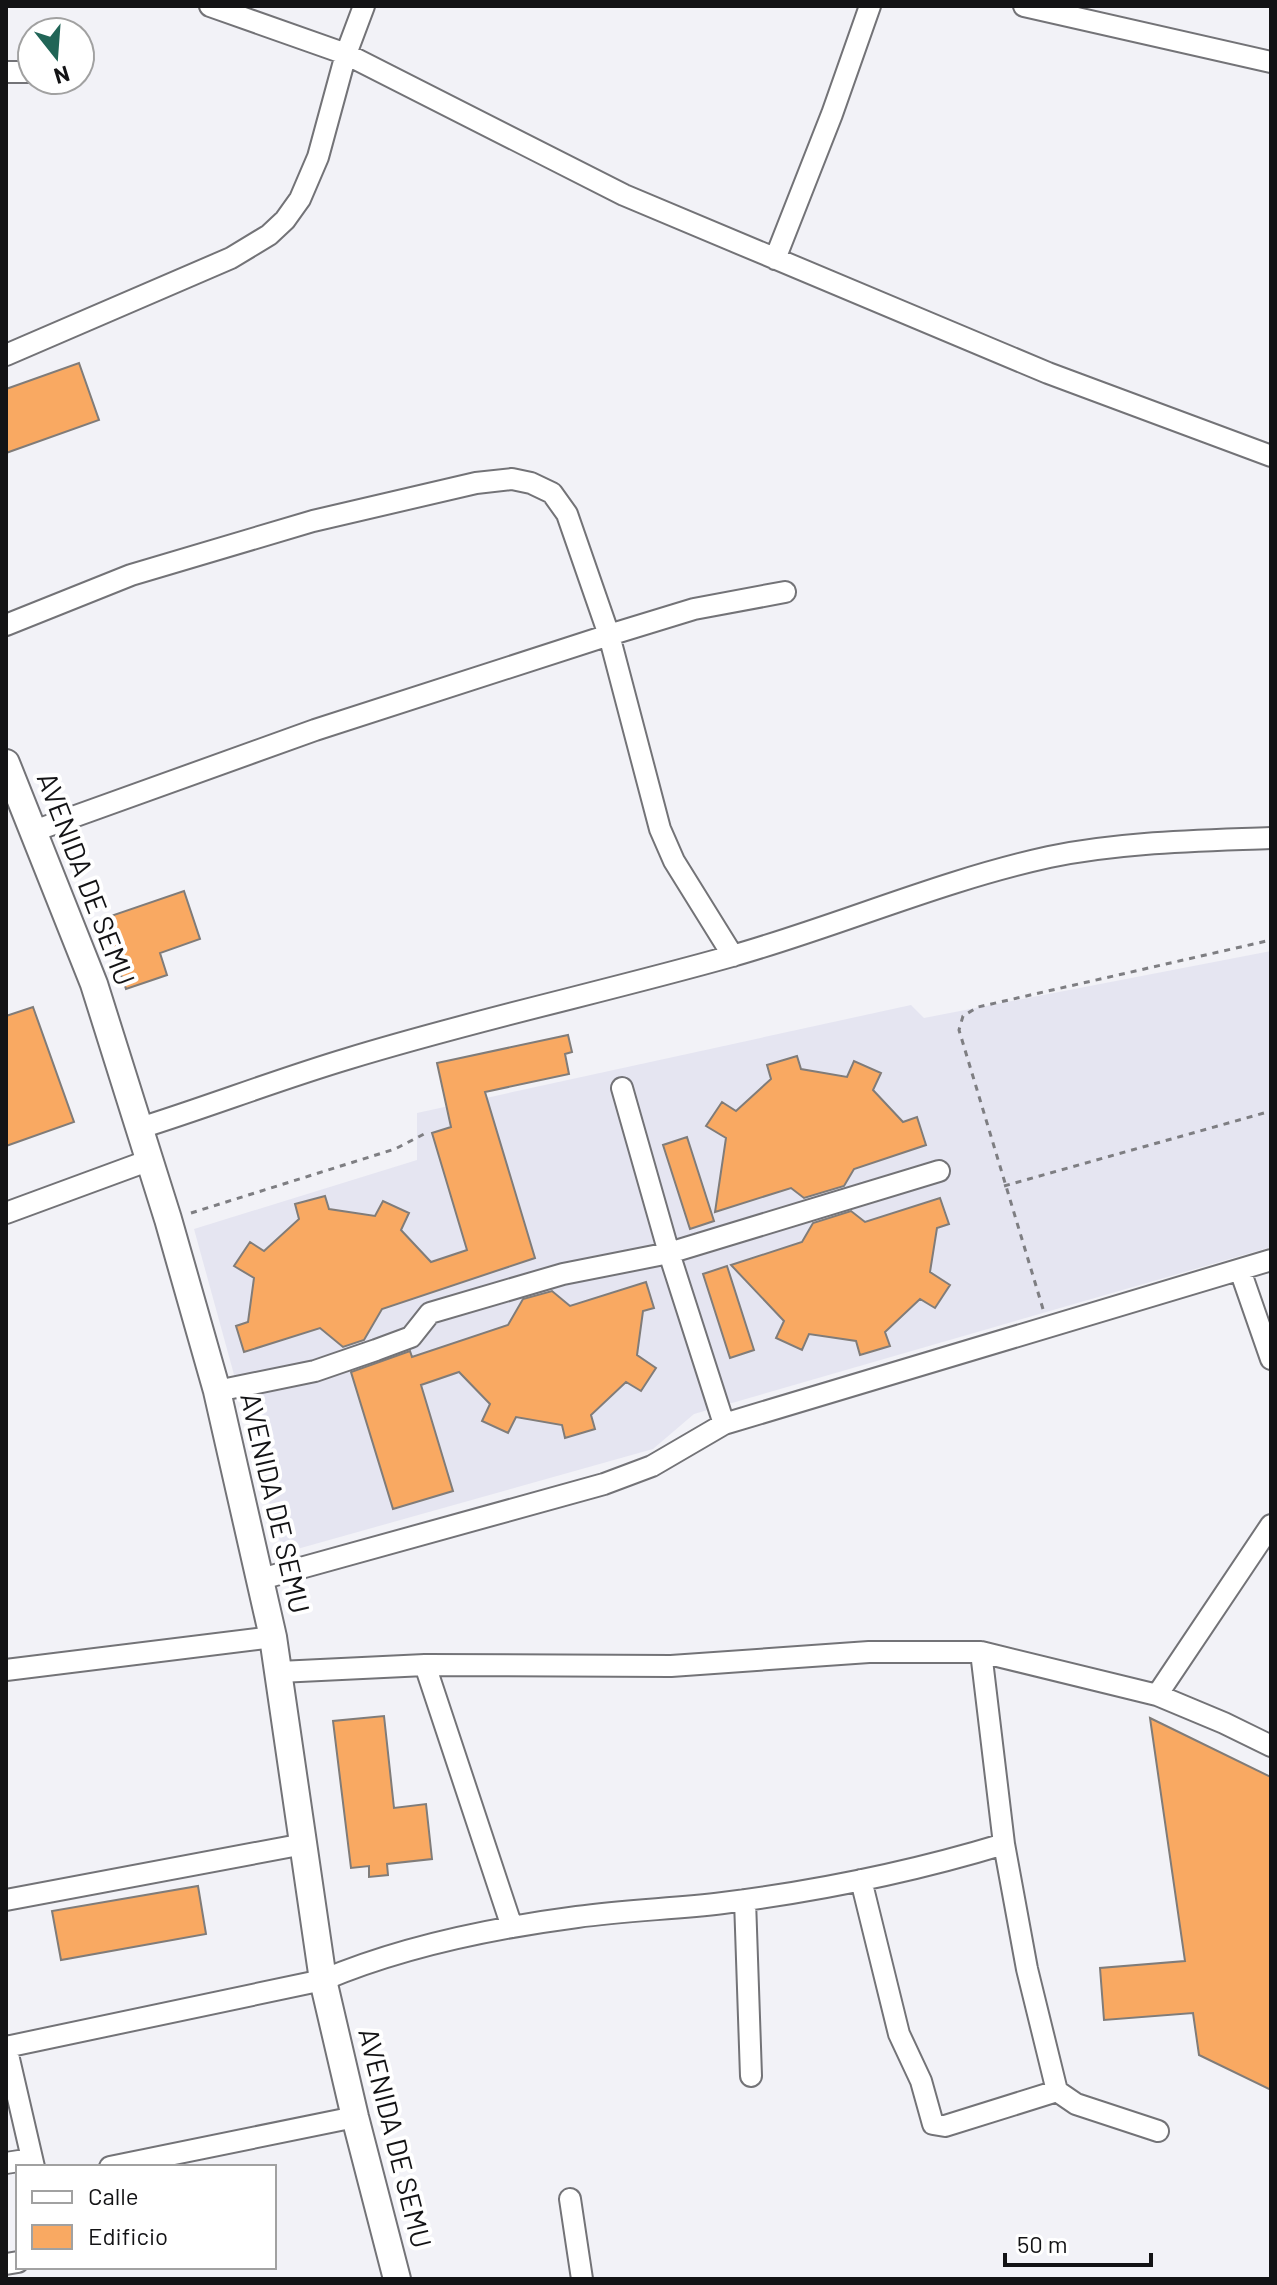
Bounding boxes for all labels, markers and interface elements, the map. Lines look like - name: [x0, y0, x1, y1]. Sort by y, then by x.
- north arrow: [16, 16, 96, 96]
- text: N: [51, 62, 73, 91]
- street label: AVENIDA DE SEMU: [31, 767, 143, 990]
- street label: AVENIDA DE SEMU: [234, 1389, 318, 1616]
- street label: AVENIDA DE SEMU: [352, 2024, 440, 2251]
- legend: [16, 2165, 276, 2269]
- text: Calle: [88, 2181, 139, 2210]
- scale bar: [1005, 2217, 1151, 2267]
- text: Edificio: [88, 2221, 168, 2250]
- text: 50 m: [1017, 2229, 1068, 2258]

